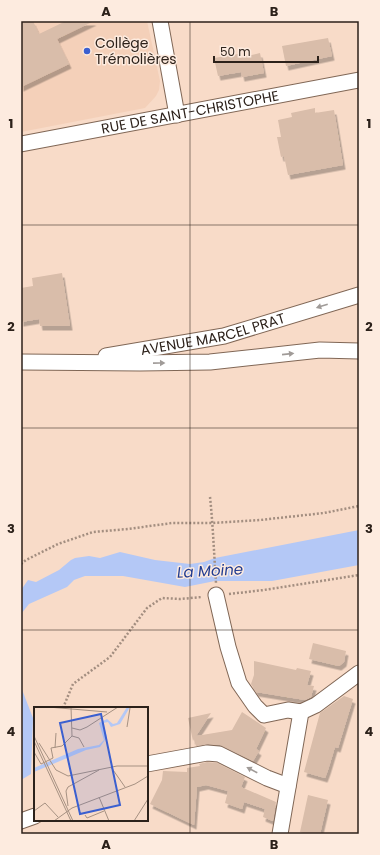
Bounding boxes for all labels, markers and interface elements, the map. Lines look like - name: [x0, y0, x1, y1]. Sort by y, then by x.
- text: A: [101, 2, 111, 21]
- text: B: [270, 2, 279, 21]
- place label: Collège Trémolières: [95, 33, 177, 69]
- scale bar: [214, 38, 318, 64]
- text: 50 m: [220, 43, 251, 60]
- marker: Collège Trémolières: [82, 46, 92, 56]
- street label: RUE DE SAINT-CHRISTOPHE: [100, 85, 280, 139]
- text: 1: [9, 114, 13, 133]
- text: 1: [367, 114, 371, 133]
- one-way arrow: [315, 303, 327, 309]
- street label: AVENUE MARCEL PRAT: [139, 308, 288, 360]
- text: 2: [7, 317, 15, 336]
- text: 2: [365, 317, 373, 336]
- one-way arrow: [282, 351, 294, 357]
- one-way arrow: [153, 360, 166, 366]
- text: 3: [7, 519, 15, 538]
- text: 3: [365, 519, 373, 538]
- water label: La Moine: [176, 558, 244, 583]
- inset map: [34, 707, 148, 821]
- text: 4: [7, 722, 16, 741]
- text: 4: [365, 722, 374, 741]
- one-way arrow: [247, 767, 258, 774]
- text: A: [101, 835, 111, 854]
- text: B: [270, 835, 279, 854]

